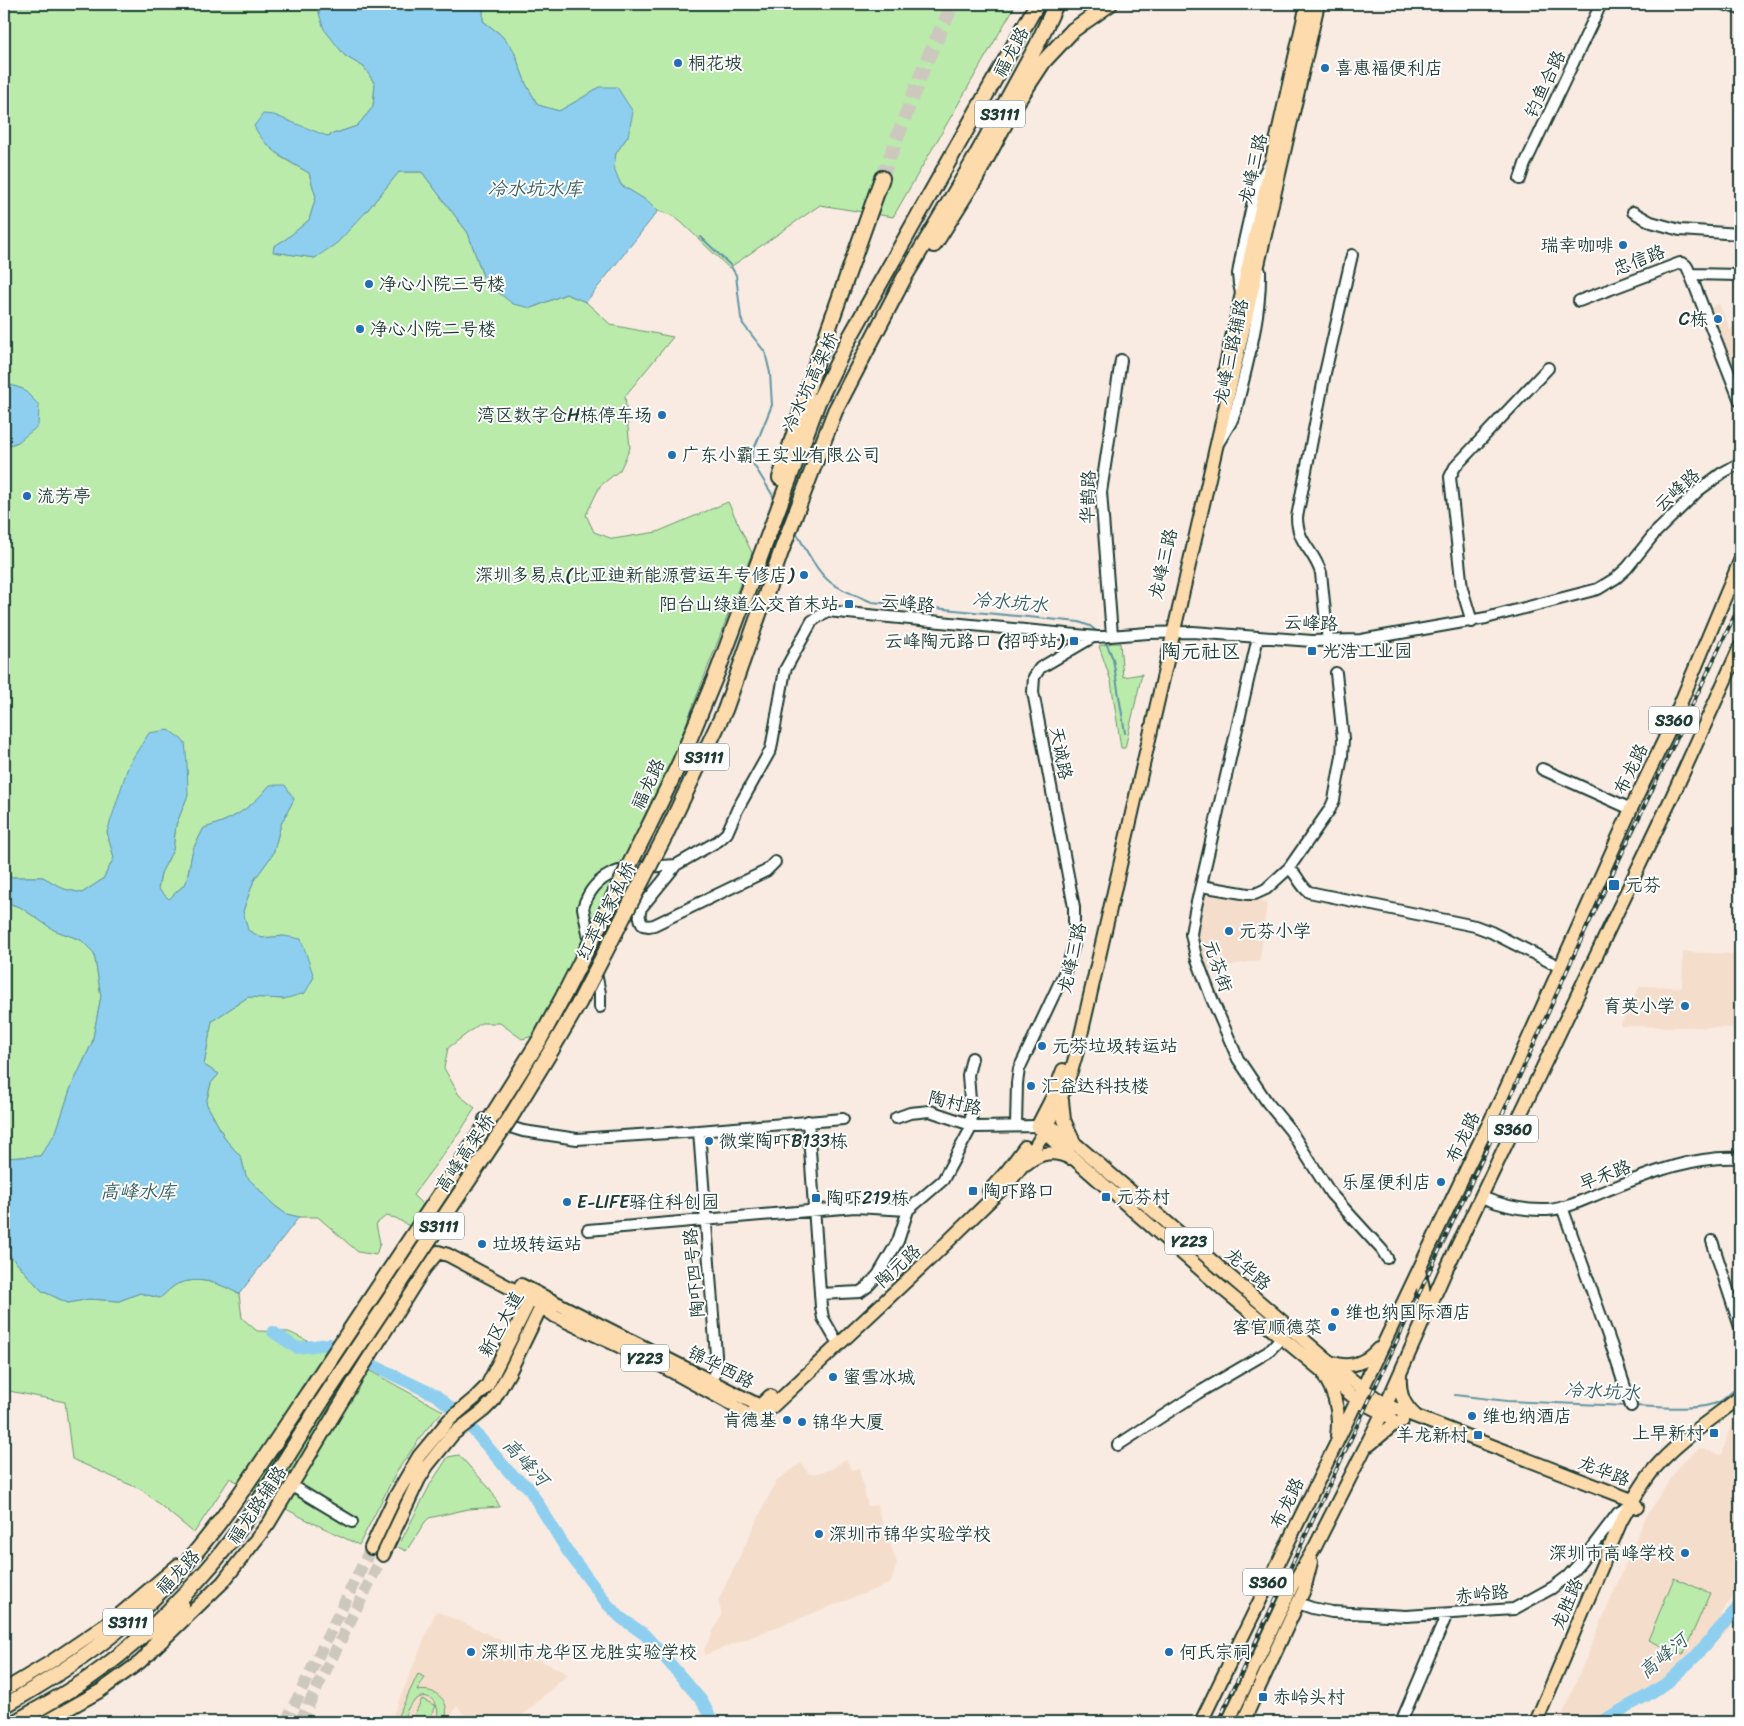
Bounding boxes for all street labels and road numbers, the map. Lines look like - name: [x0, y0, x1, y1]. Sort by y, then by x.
- street label: 福龙路: [984, 21, 1038, 83]
- street label: 钓鱼合路: [1515, 45, 1575, 123]
- road number: S3111: [975, 100, 1025, 128]
- street label: 龙峰三路: [1229, 130, 1277, 208]
- street label: 忠信路: [1608, 235, 1670, 285]
- street label: 龙峰三路辅路: [1204, 296, 1258, 408]
- street label: 冷水坑高架桥: [773, 326, 847, 438]
- street label: 云峰路: [1646, 460, 1708, 520]
- street label: 华鹊路: [1071, 469, 1105, 525]
- street label: 龙峰三路: [1139, 525, 1187, 603]
- street label: 云峰路: [879, 584, 937, 622]
- street label: 云峰路: [1283, 606, 1339, 640]
- road number: S360: [1649, 706, 1699, 734]
- street label: 天诚路: [1040, 723, 1082, 783]
- street label: 布龙路: [1605, 738, 1657, 800]
- road number: S3111: [679, 744, 729, 770]
- street label: 福龙路: [622, 753, 674, 815]
- street label: 红苹果家私桥: [567, 856, 645, 966]
- street label: 龙峰三路: [1048, 919, 1096, 997]
- street label: 元芬街: [1194, 935, 1242, 997]
- street label: 陶村路: [925, 1081, 985, 1125]
- street label: 布龙路: [1437, 1106, 1489, 1168]
- street label: 高峰高架桥: [427, 1107, 503, 1199]
- road number: S360: [1488, 1116, 1538, 1142]
- street label: 早禾路: [1574, 1150, 1636, 1200]
- road number: S3111: [414, 1212, 464, 1240]
- street label: 陶吓四号路: [674, 1227, 714, 1319]
- road number: Y223: [1165, 1228, 1213, 1254]
- street label: 陶元路: [867, 1236, 929, 1296]
- street label: 龙华路: [1217, 1239, 1279, 1299]
- street label: 新区大道: [470, 1285, 532, 1363]
- street label: 锦华西路: [682, 1336, 760, 1398]
- road number: Y223: [621, 1345, 669, 1372]
- street label: 龙华路: [1573, 1446, 1635, 1496]
- street label: 福龙路辅路: [219, 1459, 295, 1551]
- street label: 布龙路: [1261, 1472, 1313, 1534]
- street label: 福龙路: [148, 1541, 208, 1603]
- road number: S360: [1243, 1568, 1293, 1595]
- street label: 龙胜路: [1542, 1573, 1592, 1635]
- street label: 赤岭路: [1453, 1575, 1511, 1613]
- road number: S3111: [103, 1608, 153, 1635]

